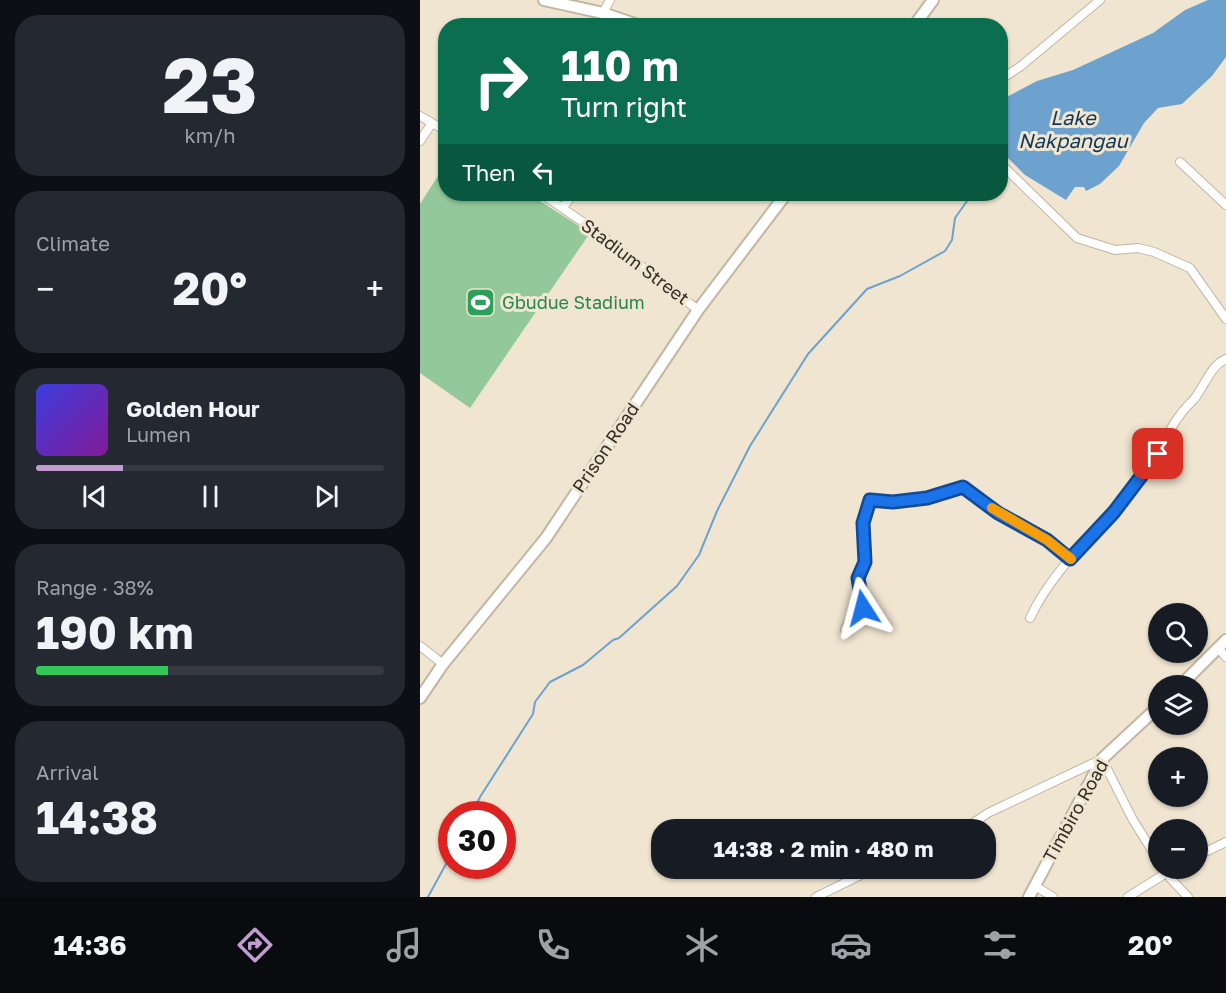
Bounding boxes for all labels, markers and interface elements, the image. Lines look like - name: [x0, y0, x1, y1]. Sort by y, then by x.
- text: 23: [162, 37, 258, 130]
- text: 110 m: [561, 40, 679, 90]
- icon: right: [462, 42, 540, 120]
- text: Turn right: [561, 91, 687, 123]
- water label: Lake Nakpangau: [1018, 105, 1130, 153]
- text: km/h: [185, 123, 235, 147]
- icon: left: [527, 156, 560, 189]
- text: Then: [462, 159, 515, 186]
- street label: Stadium Street: [577, 214, 694, 309]
- text: Climate: [36, 231, 110, 255]
- text: 20°: [173, 261, 247, 315]
- text: −: [36, 269, 54, 308]
- text: +: [366, 269, 384, 308]
- sports icon: Gbudue Stadium: [465, 287, 497, 319]
- place label: Gbudue Stadium: [502, 291, 645, 313]
- text: Golden Hour: [126, 395, 260, 422]
- street label: Prison Road: [567, 398, 643, 497]
- text: Lumen: [126, 422, 191, 446]
- pin: [1132, 428, 1183, 479]
- icon: arrive: [1141, 437, 1174, 470]
- icon: previous: [78, 480, 111, 513]
- icon: pause: [194, 480, 227, 513]
- icon: next: [310, 480, 343, 513]
- text: Range · 38%: [36, 575, 154, 599]
- position arrow: [831, 576, 895, 640]
- map controls: [1148, 603, 1208, 879]
- button: search: [1148, 603, 1208, 663]
- text: 190 km: [36, 605, 194, 659]
- button: layers: [1148, 675, 1208, 735]
- button: +: [1148, 747, 1208, 807]
- street label: Timbiro Road: [1038, 755, 1112, 866]
- text: Arrival: [36, 760, 99, 784]
- text: 14:38: [36, 790, 158, 844]
- speed limit sign: 30: [438, 801, 516, 879]
- button: −: [1148, 819, 1208, 879]
- text: 14:38 · 2 min · 480 m: [713, 835, 934, 862]
- icon: directions: [234, 924, 276, 966]
- icon: music: [383, 924, 425, 966]
- icon: phone: [532, 924, 574, 966]
- icon: climate: [681, 924, 723, 966]
- icon: car: [830, 924, 872, 966]
- icon: filters: [979, 924, 1021, 966]
- text: 14:36: [54, 929, 127, 961]
- text: 20°: [1128, 929, 1172, 961]

